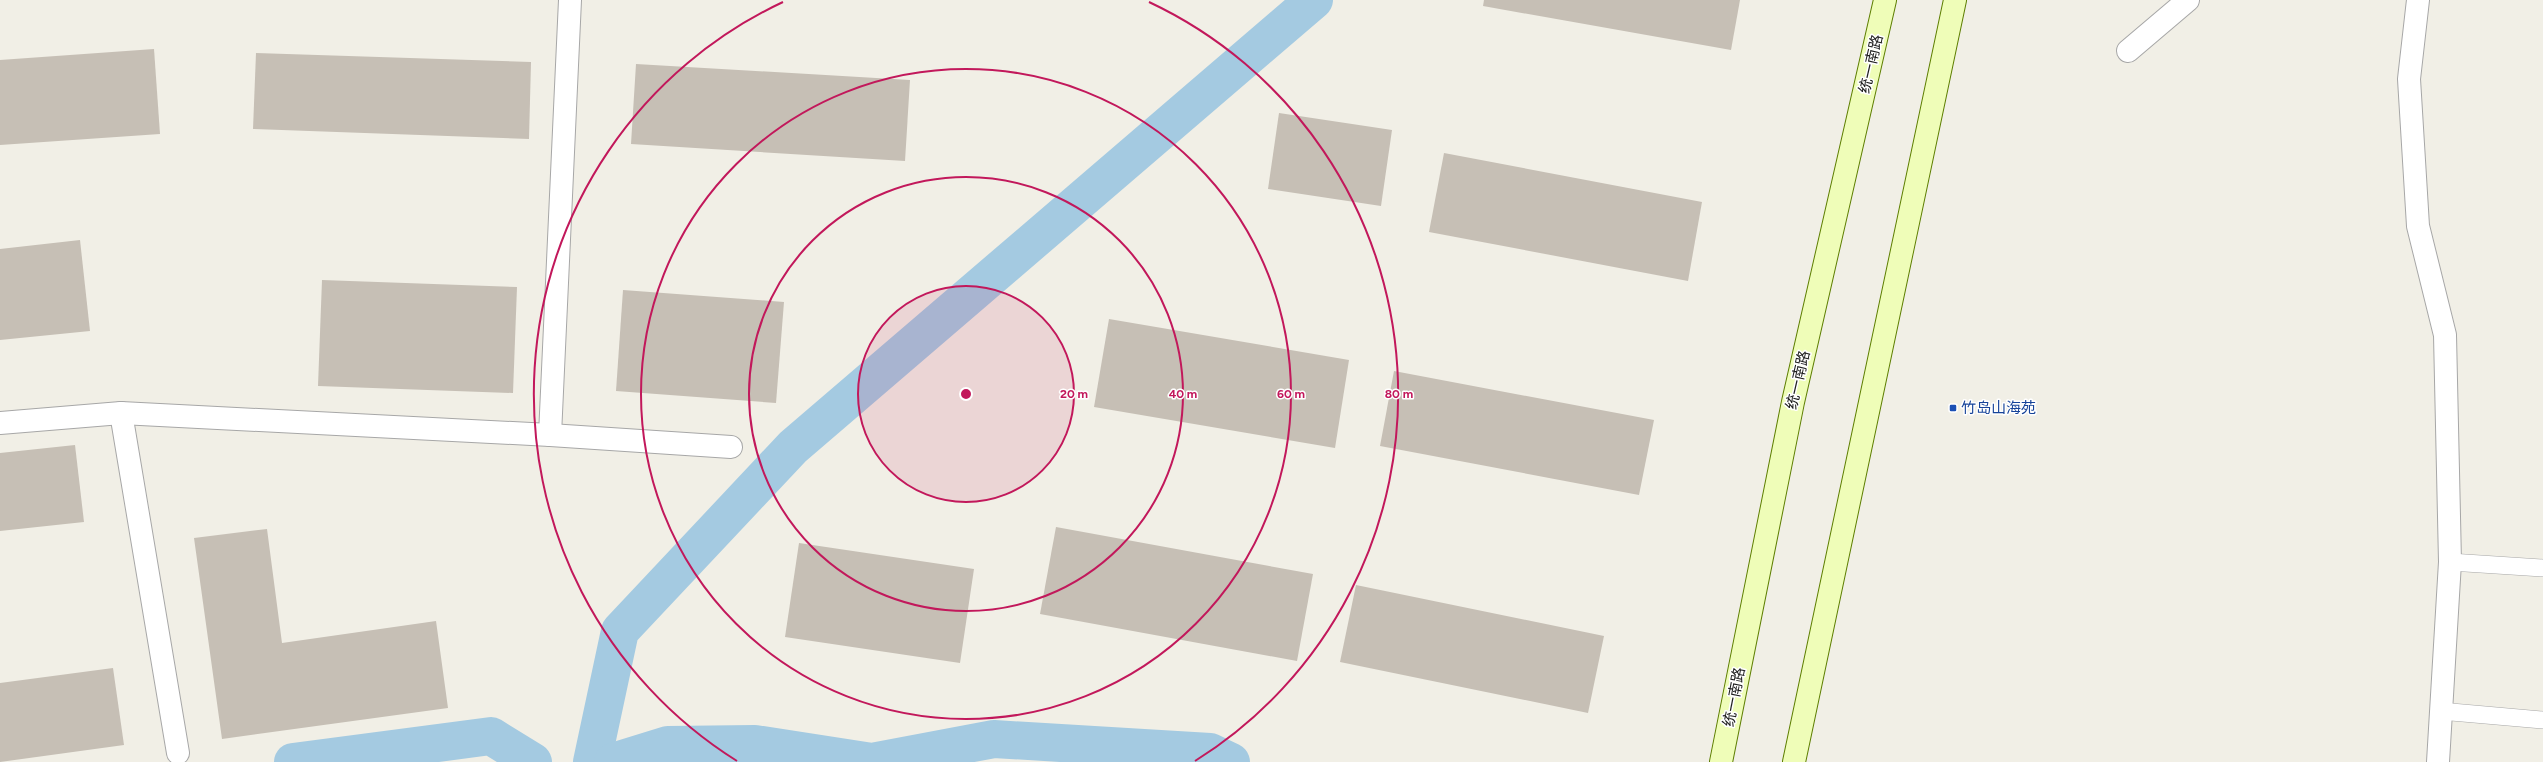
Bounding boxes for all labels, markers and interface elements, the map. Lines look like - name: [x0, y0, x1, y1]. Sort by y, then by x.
- street label: 统一南路: [1855, 33, 1887, 95]
- street label: 统一南路: [1782, 349, 1814, 411]
- centre of rings: [959, 387, 973, 401]
- text: 20 m: [1060, 387, 1088, 401]
- text: 40 m: [1169, 387, 1197, 401]
- text: 60 m: [1277, 387, 1305, 401]
- text: 80 m: [1385, 387, 1413, 401]
- place label: 竹岛山海苑: [1961, 399, 2036, 417]
- marker: 竹岛山海苑: [1948, 403, 1958, 413]
- street label: 统一南路: [1719, 666, 1749, 728]

